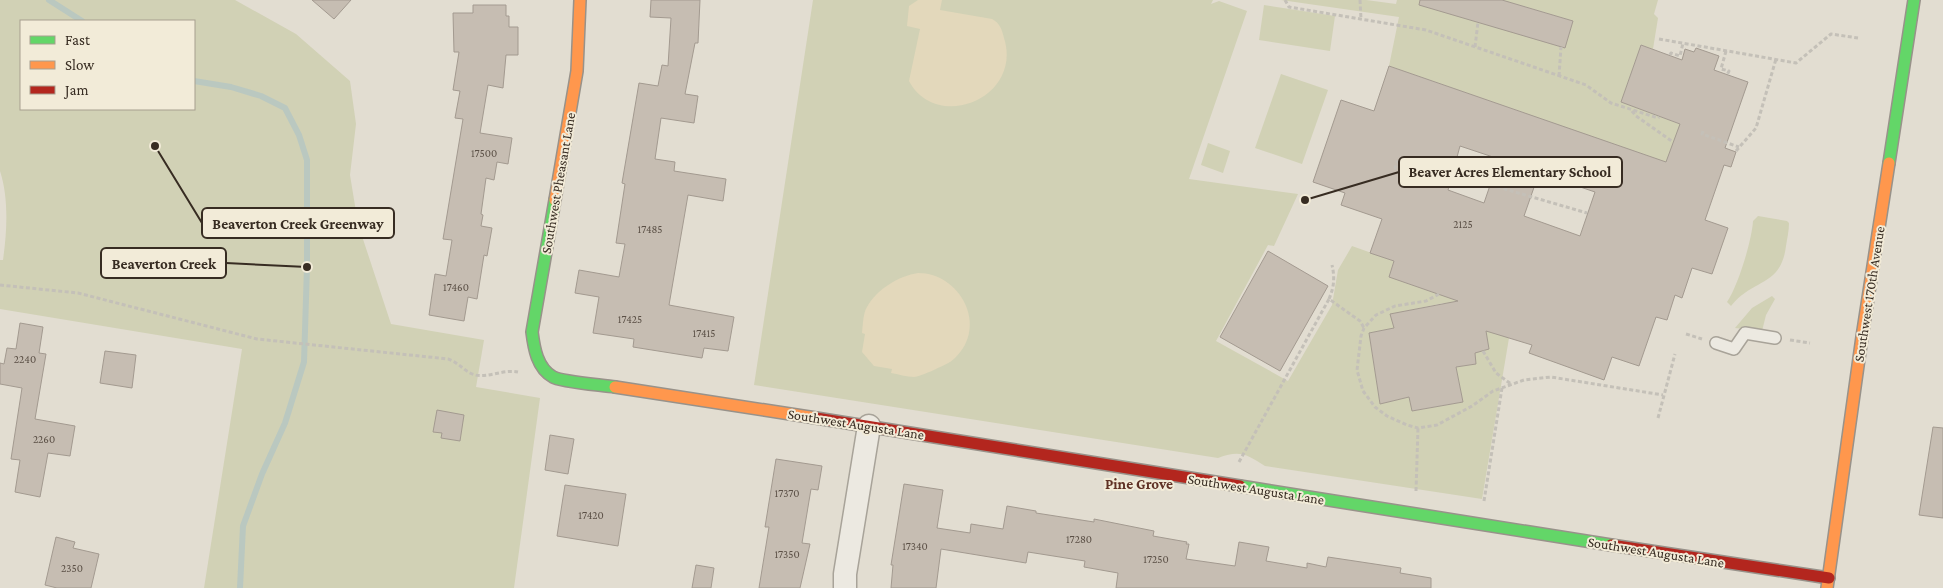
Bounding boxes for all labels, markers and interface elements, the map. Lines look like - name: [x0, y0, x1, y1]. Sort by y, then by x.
- legend: [20, 20, 195, 110]
- text: Fast: [65, 32, 91, 48]
- text: Slow: [65, 57, 95, 73]
- text: Jam: [63, 82, 88, 99]
- street label: Southwest Pheasant Lane: [538, 111, 578, 255]
- house number: 17500: [471, 147, 497, 159]
- callout: Beaver Acres Elementary School: [1399, 157, 1622, 187]
- text: Beaver Acres Elementary School: [1409, 164, 1612, 180]
- callout: Beaverton Creek Greenway: [202, 208, 394, 238]
- text: Beaverton Creek Greenway: [212, 216, 384, 232]
- house number: 2125: [1453, 218, 1473, 230]
- house number: 17485: [638, 223, 662, 235]
- street label: Southwest 170th Avenue: [1850, 225, 1888, 363]
- callout: Beaverton Creek: [101, 248, 226, 278]
- text: Beaverton Creek: [112, 256, 217, 272]
- house number: 17460: [443, 281, 469, 293]
- house number: 17425: [618, 313, 642, 325]
- house number: 17415: [693, 327, 715, 339]
- house number: 2240: [14, 353, 36, 365]
- street label: Southwest Augusta Lane: [787, 405, 925, 443]
- house number: 2260: [33, 433, 55, 445]
- street label: Southwest Augusta Lane: [1187, 470, 1325, 508]
- district label: Pine Grove: [1105, 476, 1173, 492]
- house number: 17370: [775, 487, 799, 499]
- house number: 17420: [578, 509, 604, 521]
- house number: 17280: [1066, 533, 1092, 545]
- street label: Southwest Augusta Lane: [1587, 533, 1725, 571]
- house number: 17340: [902, 540, 928, 552]
- house number: 17350: [774, 548, 800, 560]
- house number: 17250: [1143, 553, 1169, 565]
- house number: 2350: [61, 562, 83, 574]

